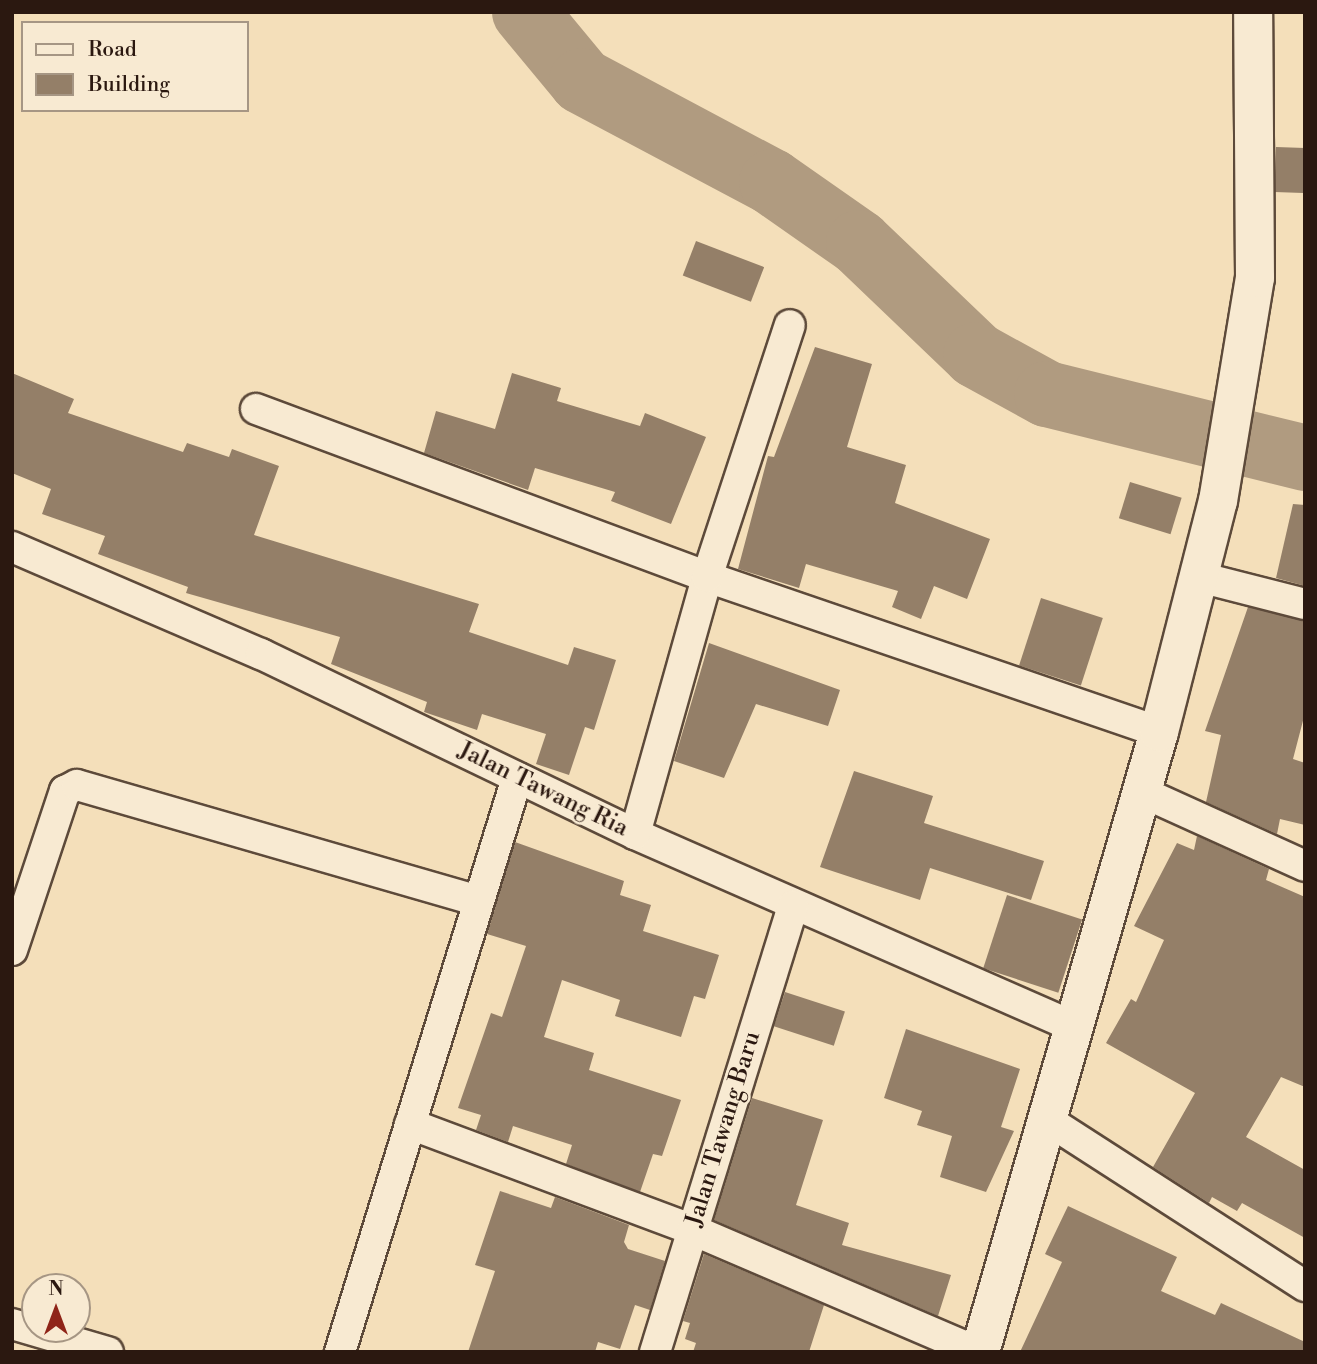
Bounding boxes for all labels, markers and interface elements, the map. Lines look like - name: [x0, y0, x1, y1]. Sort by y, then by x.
- legend: [21, 21, 248, 112]
- text: Road: [88, 37, 137, 63]
- text: Building: [88, 72, 170, 98]
- street label: Jalan Tawang Ria: [453, 736, 633, 844]
- street label: Jalan Tawang Baru: [681, 1028, 767, 1230]
- north arrow: [21, 1273, 91, 1343]
- text: N: [48, 1277, 64, 1301]

